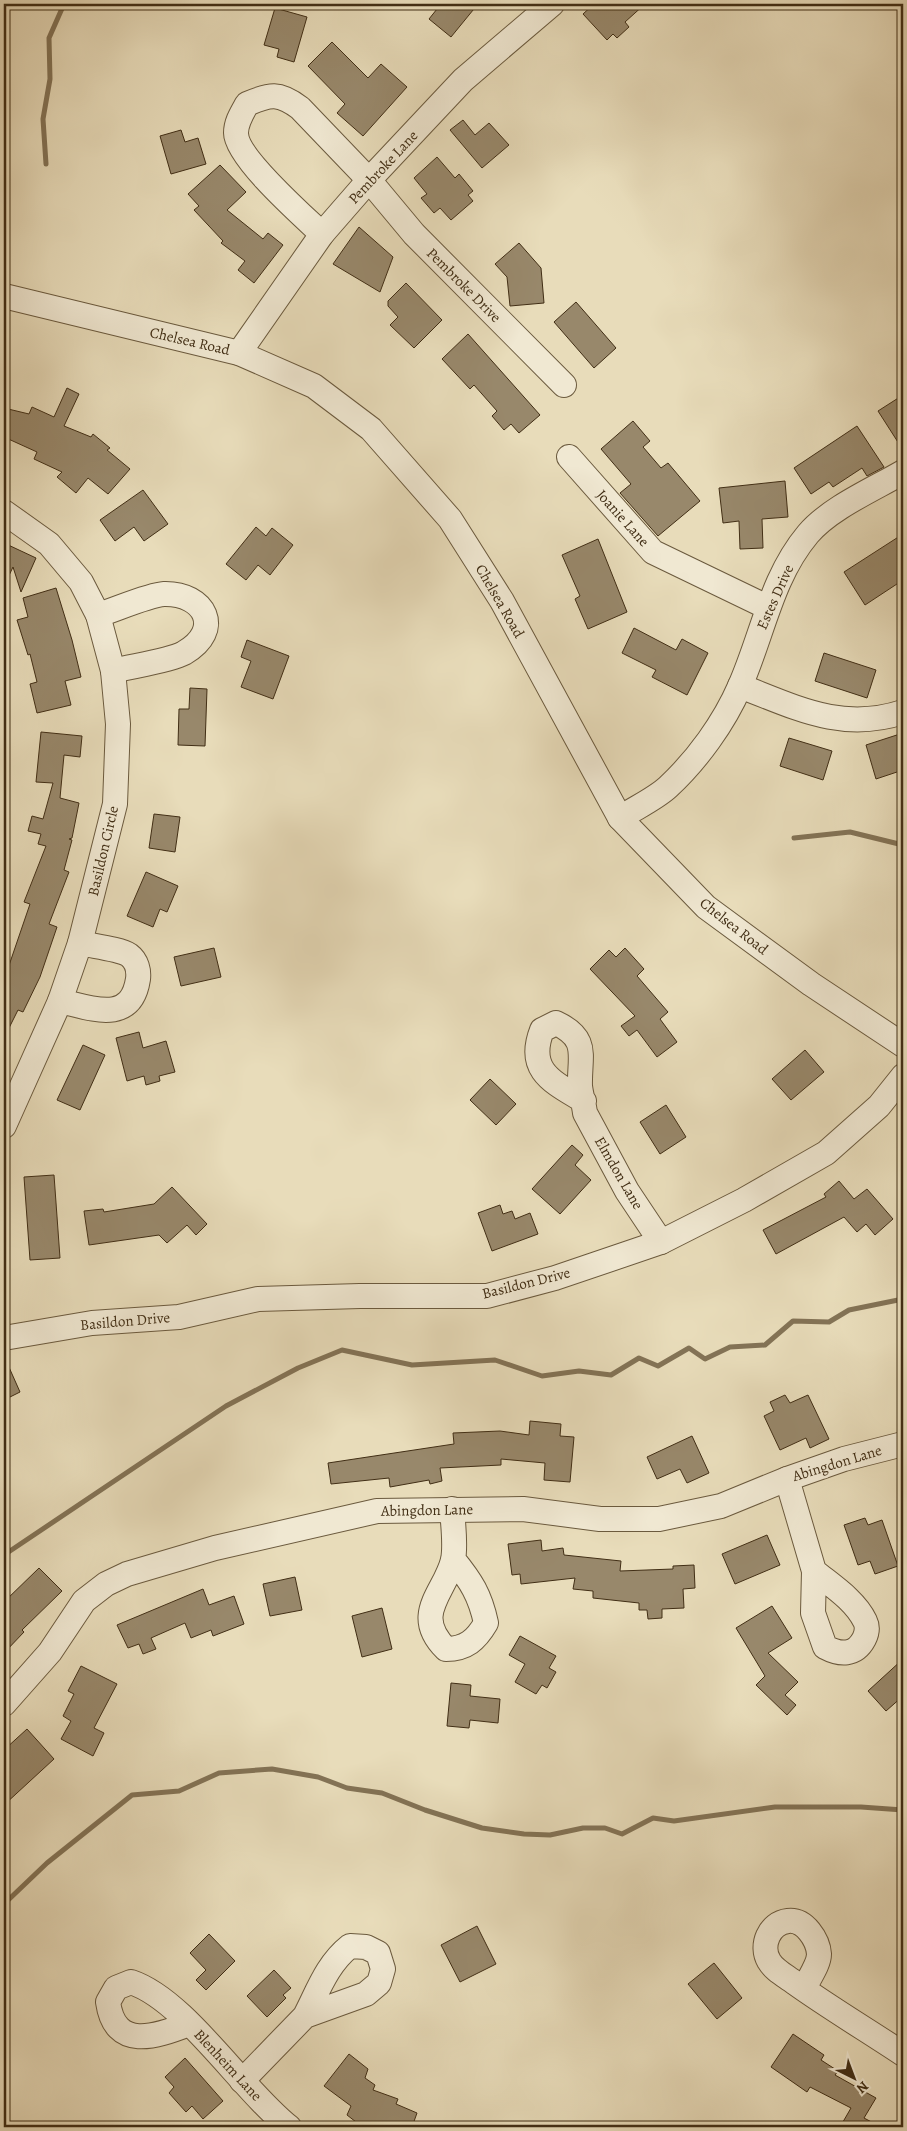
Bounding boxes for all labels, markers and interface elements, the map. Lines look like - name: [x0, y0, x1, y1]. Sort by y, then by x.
- street label: Pembroke Lane: [344, 126, 423, 208]
- street label: Pembroke Drive: [422, 243, 506, 327]
- street label: Chelsea Road: [148, 322, 233, 360]
- street label: Joanie Lane: [592, 485, 654, 551]
- street label: Chelsea Road: [471, 561, 530, 642]
- street label: Estes Drive: [752, 561, 798, 633]
- street label: Basildon Circle: [83, 804, 123, 898]
- street label: Chelsea Road: [696, 893, 773, 960]
- street label: Elmdon Lane: [590, 1133, 648, 1213]
- street label: Basildon Drive: [480, 1262, 572, 1304]
- street label: Basildon Drive: [79, 1307, 171, 1335]
- street label: Abingdon Lane: [789, 1440, 884, 1486]
- street label: Abingdon Lane: [380, 1499, 474, 1521]
- street label: Blenheim Lane: [189, 2025, 267, 2105]
- north arrow: [830, 2054, 880, 2104]
- text: N: [852, 2077, 873, 2098]

